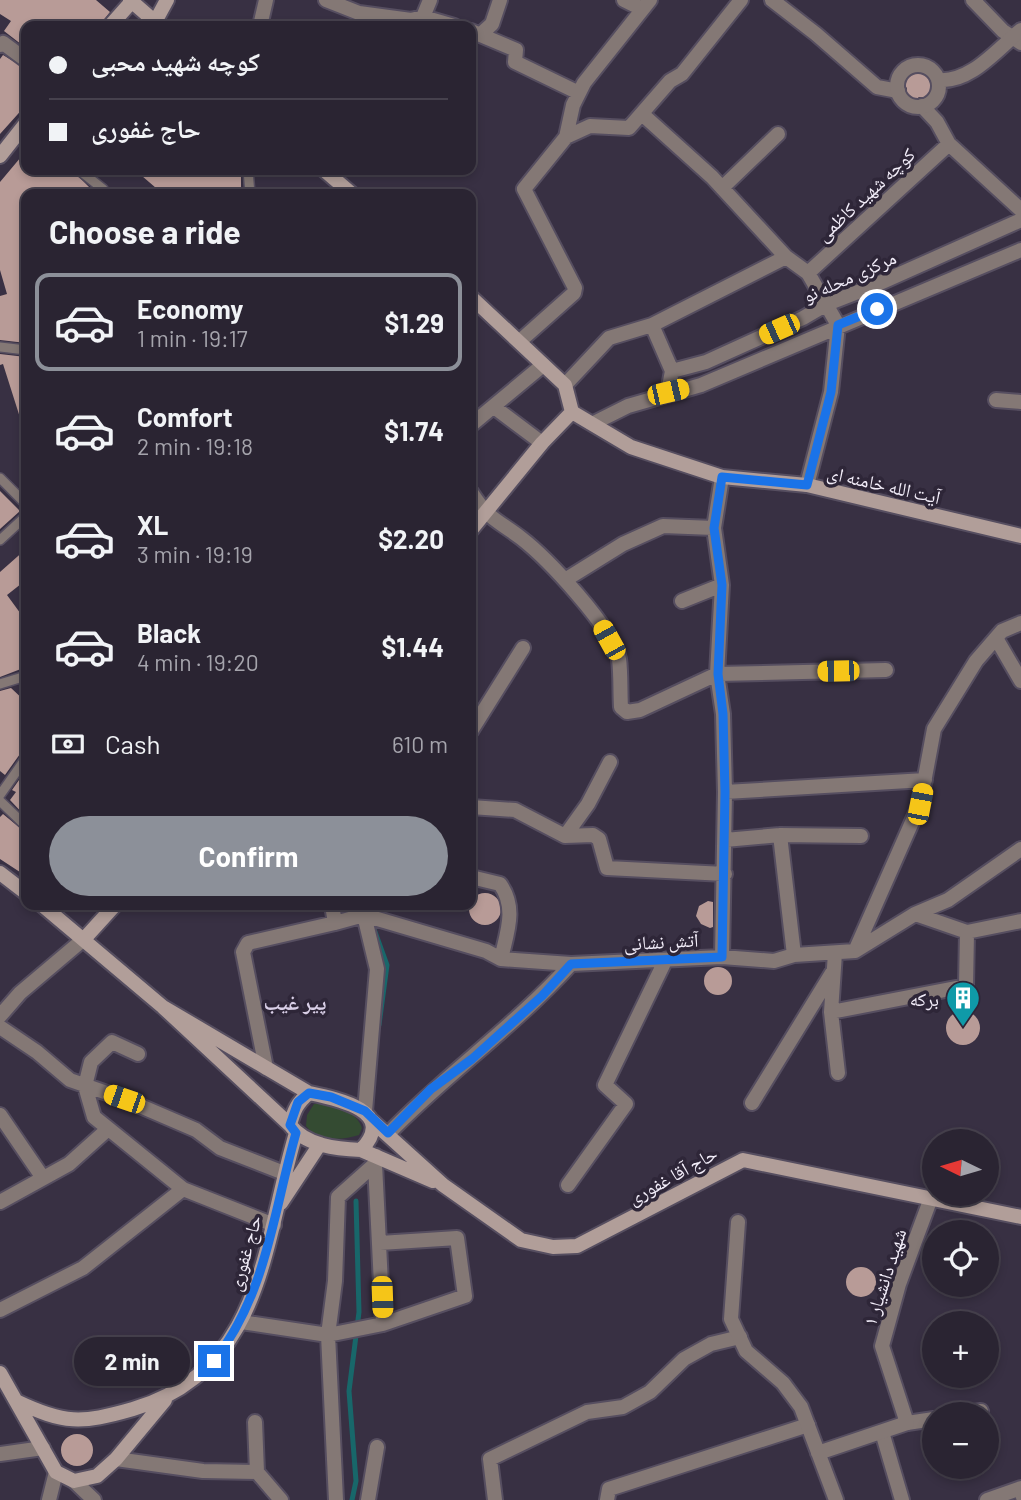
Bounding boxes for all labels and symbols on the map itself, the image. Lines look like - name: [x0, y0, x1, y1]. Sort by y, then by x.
- street label: کوچه شهید کاظمی: [811, 142, 920, 246]
- street label: مرکزی محله نو: [799, 245, 900, 308]
- route start: [861, 293, 893, 325]
- car: [756, 311, 803, 347]
- car: [646, 377, 691, 407]
- street label: آیت الله خامنه ای: [825, 460, 944, 509]
- car: [590, 617, 629, 663]
- car: [817, 660, 860, 682]
- car: [906, 781, 935, 827]
- street label: آتش نشانی: [623, 927, 700, 955]
- building icon: برکه: [944, 979, 982, 1028]
- place label: برکه: [910, 987, 939, 1011]
- district label: پیر غیب: [264, 989, 326, 1015]
- car: [101, 1082, 148, 1116]
- north arrow: [922, 1129, 999, 1206]
- street label: حاج آقا غفوری: [623, 1141, 721, 1210]
- street label: حاج غفوری: [222, 1212, 267, 1294]
- street label: شهید دانشیار ۱: [857, 1225, 911, 1329]
- car: [371, 1276, 394, 1318]
- callout: 2 min: [74, 1336, 190, 1386]
- route end: [198, 1345, 230, 1377]

